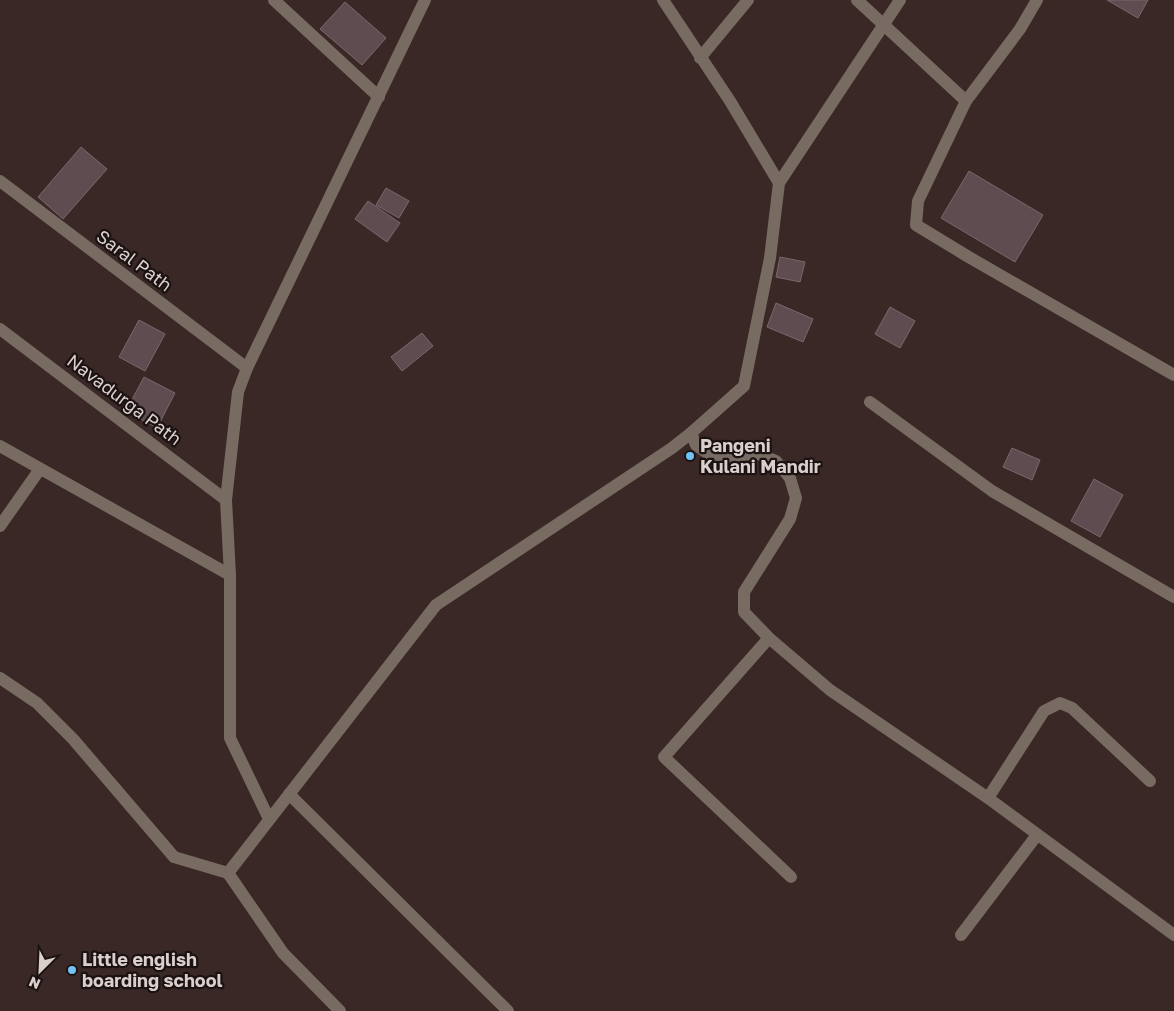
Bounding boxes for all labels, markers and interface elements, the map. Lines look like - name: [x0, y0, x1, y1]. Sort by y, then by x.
- street label: Saral Path: [93, 225, 177, 296]
- street label: Navadurga Path: [63, 349, 186, 449]
- place label: Pangeni Kulani Mandir: [700, 434, 821, 477]
- marker: Pangeni Kulani Mandir: [684, 450, 696, 462]
- north arrow: [15, 946, 65, 996]
- place label: Little english boarding school: [82, 948, 222, 991]
- marker: Little english boarding school: [66, 964, 78, 976]
- text: N: [26, 973, 43, 993]

